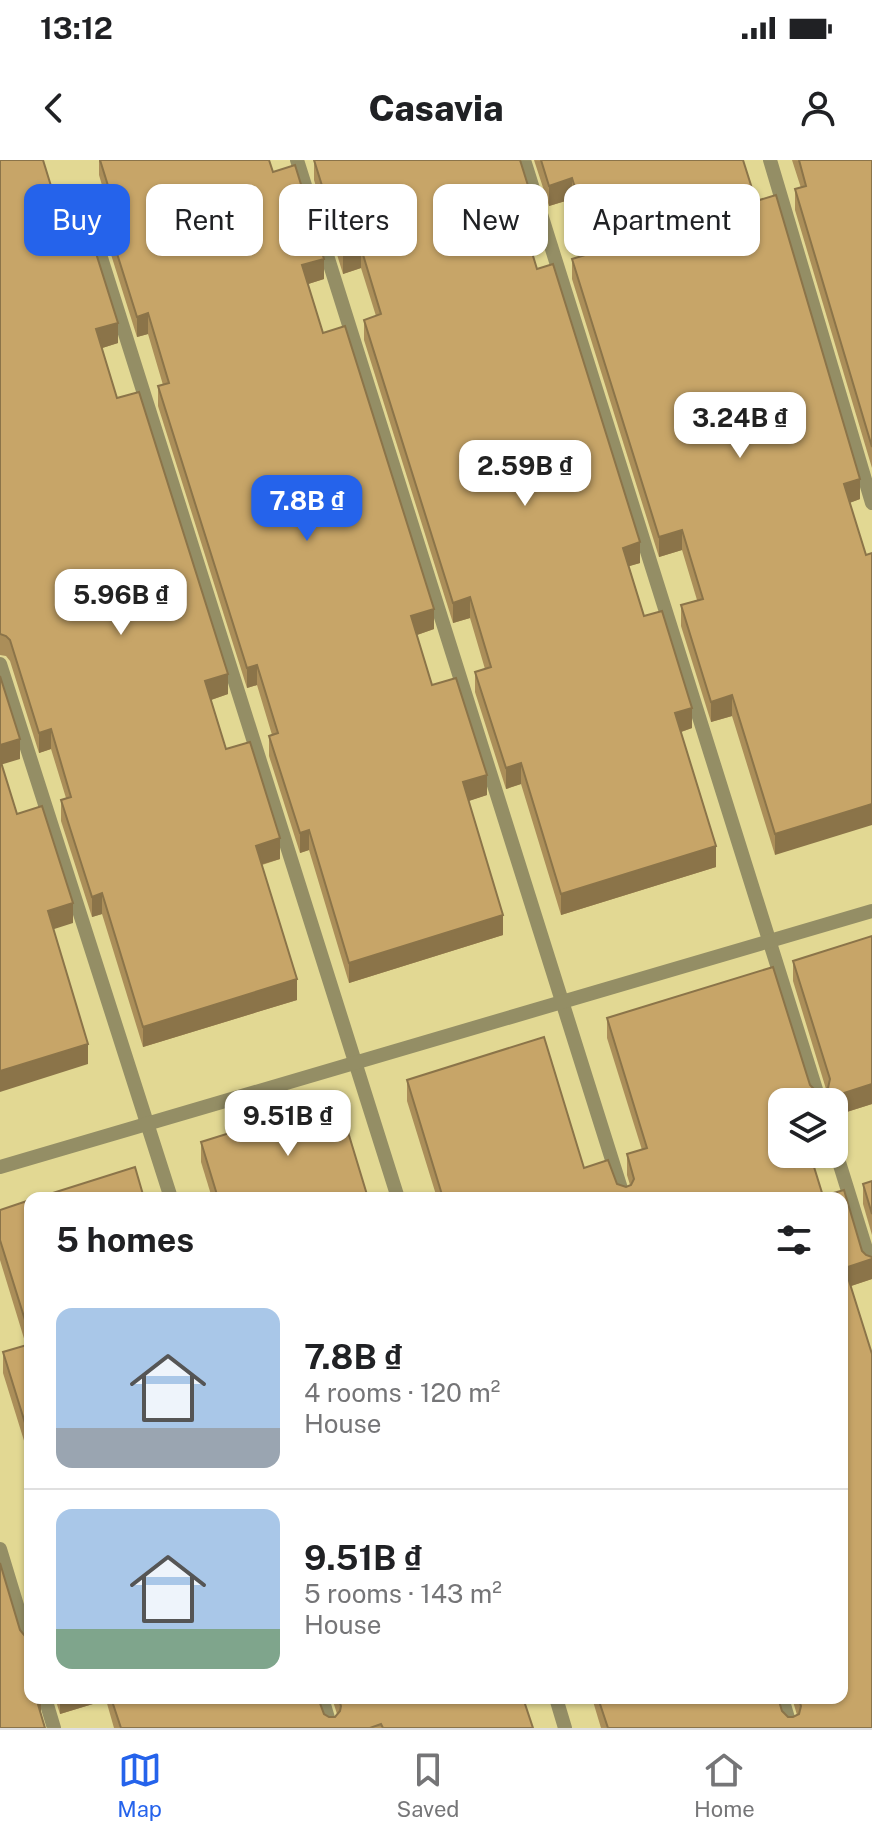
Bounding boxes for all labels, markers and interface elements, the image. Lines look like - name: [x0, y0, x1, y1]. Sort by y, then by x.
- text: 13:12: [40, 10, 113, 46]
- icon: back: [32, 86, 76, 130]
- icon: person: [796, 86, 840, 130]
- text: Casavia: [368, 87, 504, 129]
- chip: Buy: [24, 184, 130, 256]
- chip: Rent: [146, 184, 263, 256]
- chip: Filters: [279, 184, 417, 256]
- chip: New: [433, 184, 548, 256]
- chip: Apartment: [564, 184, 760, 256]
- pin: 3.24B ₫: [666, 392, 814, 460]
- text: 3.24B ₫: [692, 402, 788, 433]
- pin: 2.59B ₫: [451, 440, 599, 508]
- text: 2.59B ₫: [477, 450, 573, 481]
- pin: 7.8B ₫: [242, 475, 372, 543]
- text: 7.8B ₫: [269, 485, 345, 516]
- pin: 5.96B ₫: [47, 569, 195, 637]
- text: 5.96B ₫: [73, 579, 169, 610]
- map controls: [768, 1088, 848, 1168]
- button: layers: [768, 1088, 848, 1168]
- pin: 9.51B ₫: [214, 1090, 362, 1158]
- text: 9.51B ₫: [243, 1100, 333, 1131]
- icon: filters: [772, 1218, 816, 1262]
- text: 5 homes: [56, 1220, 194, 1260]
- text: 7.8B ₫: [304, 1337, 403, 1377]
- icon: home: [120, 1340, 216, 1436]
- text: 4 rooms · 120 m²: [304, 1377, 500, 1408]
- text: House: [304, 1408, 381, 1439]
- text: 9.51B ₫: [304, 1538, 422, 1578]
- icon: home: [120, 1541, 216, 1637]
- text: 5 rooms · 143 m²: [304, 1578, 502, 1609]
- text: House: [304, 1609, 381, 1640]
- tab: Map: [117, 1748, 162, 1822]
- tab: Saved: [397, 1748, 459, 1822]
- tab: Home: [694, 1748, 755, 1822]

